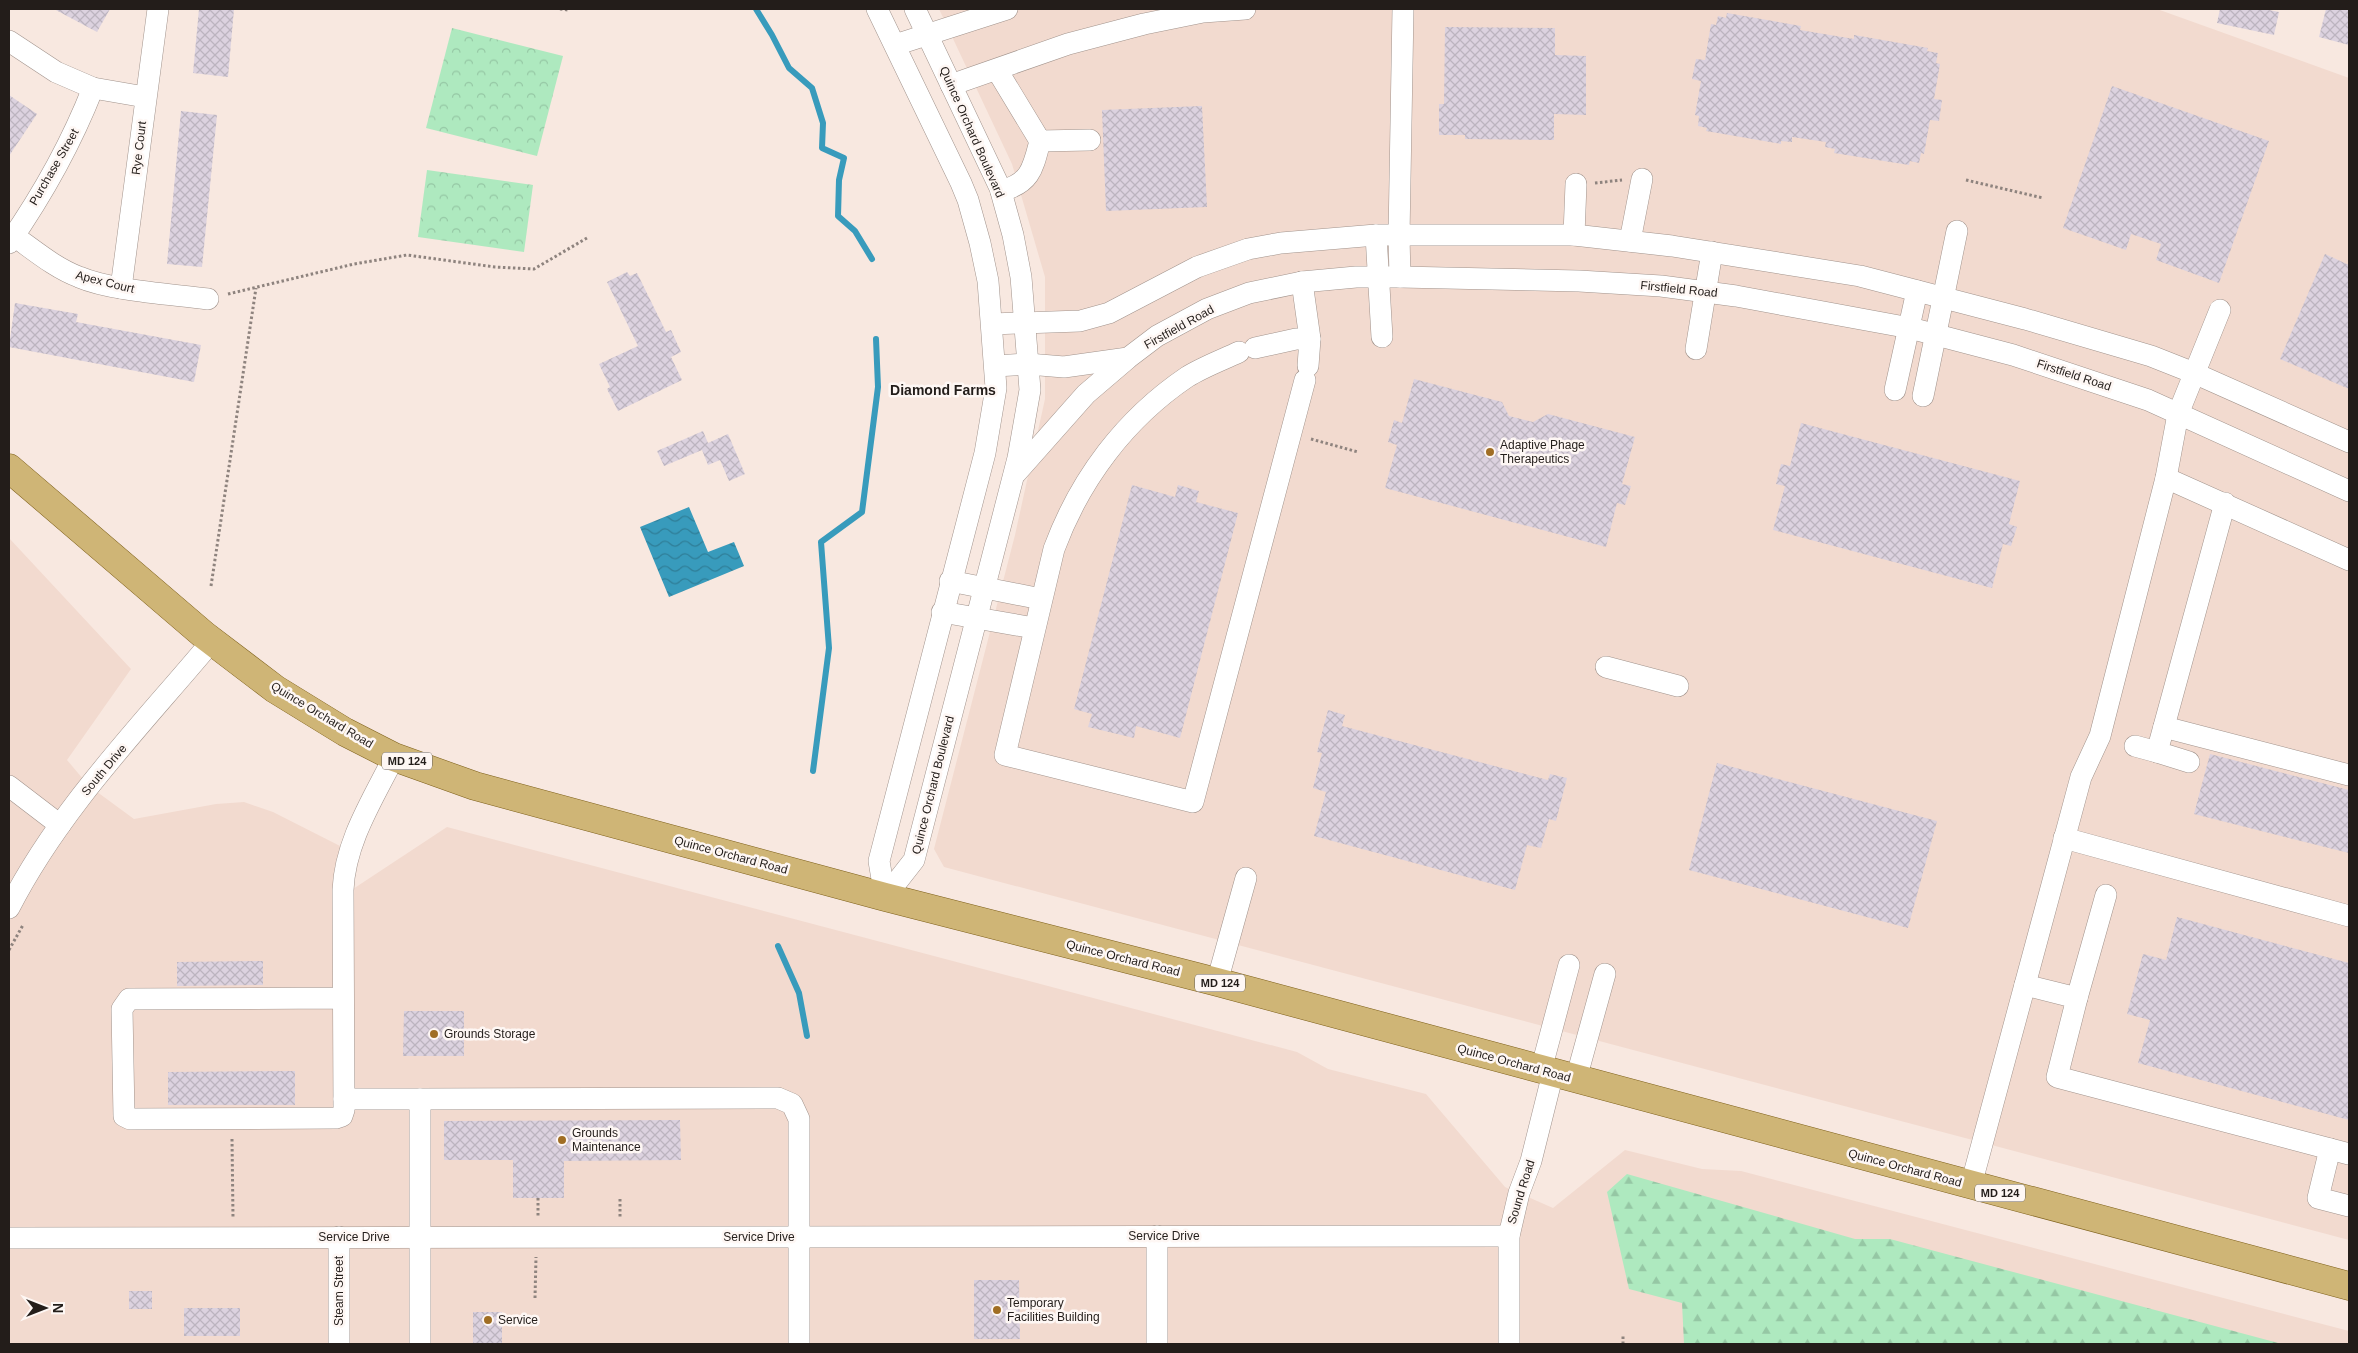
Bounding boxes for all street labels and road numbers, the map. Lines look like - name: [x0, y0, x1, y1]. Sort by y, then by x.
- street label: Quince Orchard Boulevard: [937, 64, 1007, 200]
- street label: Rye Court: [129, 120, 149, 176]
- street label: Purchase Street: [26, 126, 82, 208]
- street label: Apex Court: [74, 268, 136, 296]
- street label: Firstfield Road: [1640, 278, 1718, 300]
- street label: Firstfield Road: [1142, 302, 1216, 352]
- street label: Firstfield Road: [2035, 356, 2113, 394]
- street label: Quince Orchard Road: [268, 679, 376, 751]
- street label: Quince Orchard Boulevard: [909, 714, 957, 856]
- street label: South Drive: [78, 741, 130, 799]
- road number: MD 124: [382, 752, 432, 769]
- street label: Quince Orchard Road: [673, 833, 789, 877]
- street label: Quince Orchard Road: [1065, 937, 1181, 979]
- road number: MD 124: [1195, 974, 1245, 991]
- street label: Quince Orchard Road: [1456, 1041, 1572, 1085]
- street label: Quince Orchard Road: [1847, 1146, 1963, 1190]
- street label: Sound Road: [1505, 1158, 1537, 1226]
- road number: MD 124: [1975, 1184, 2025, 1202]
- street label: Service Drive: [1128, 1229, 1200, 1243]
- street label: Service Drive: [318, 1230, 390, 1244]
- street label: Service Drive: [723, 1230, 795, 1244]
- street label: Steam Street: [332, 1255, 346, 1326]

